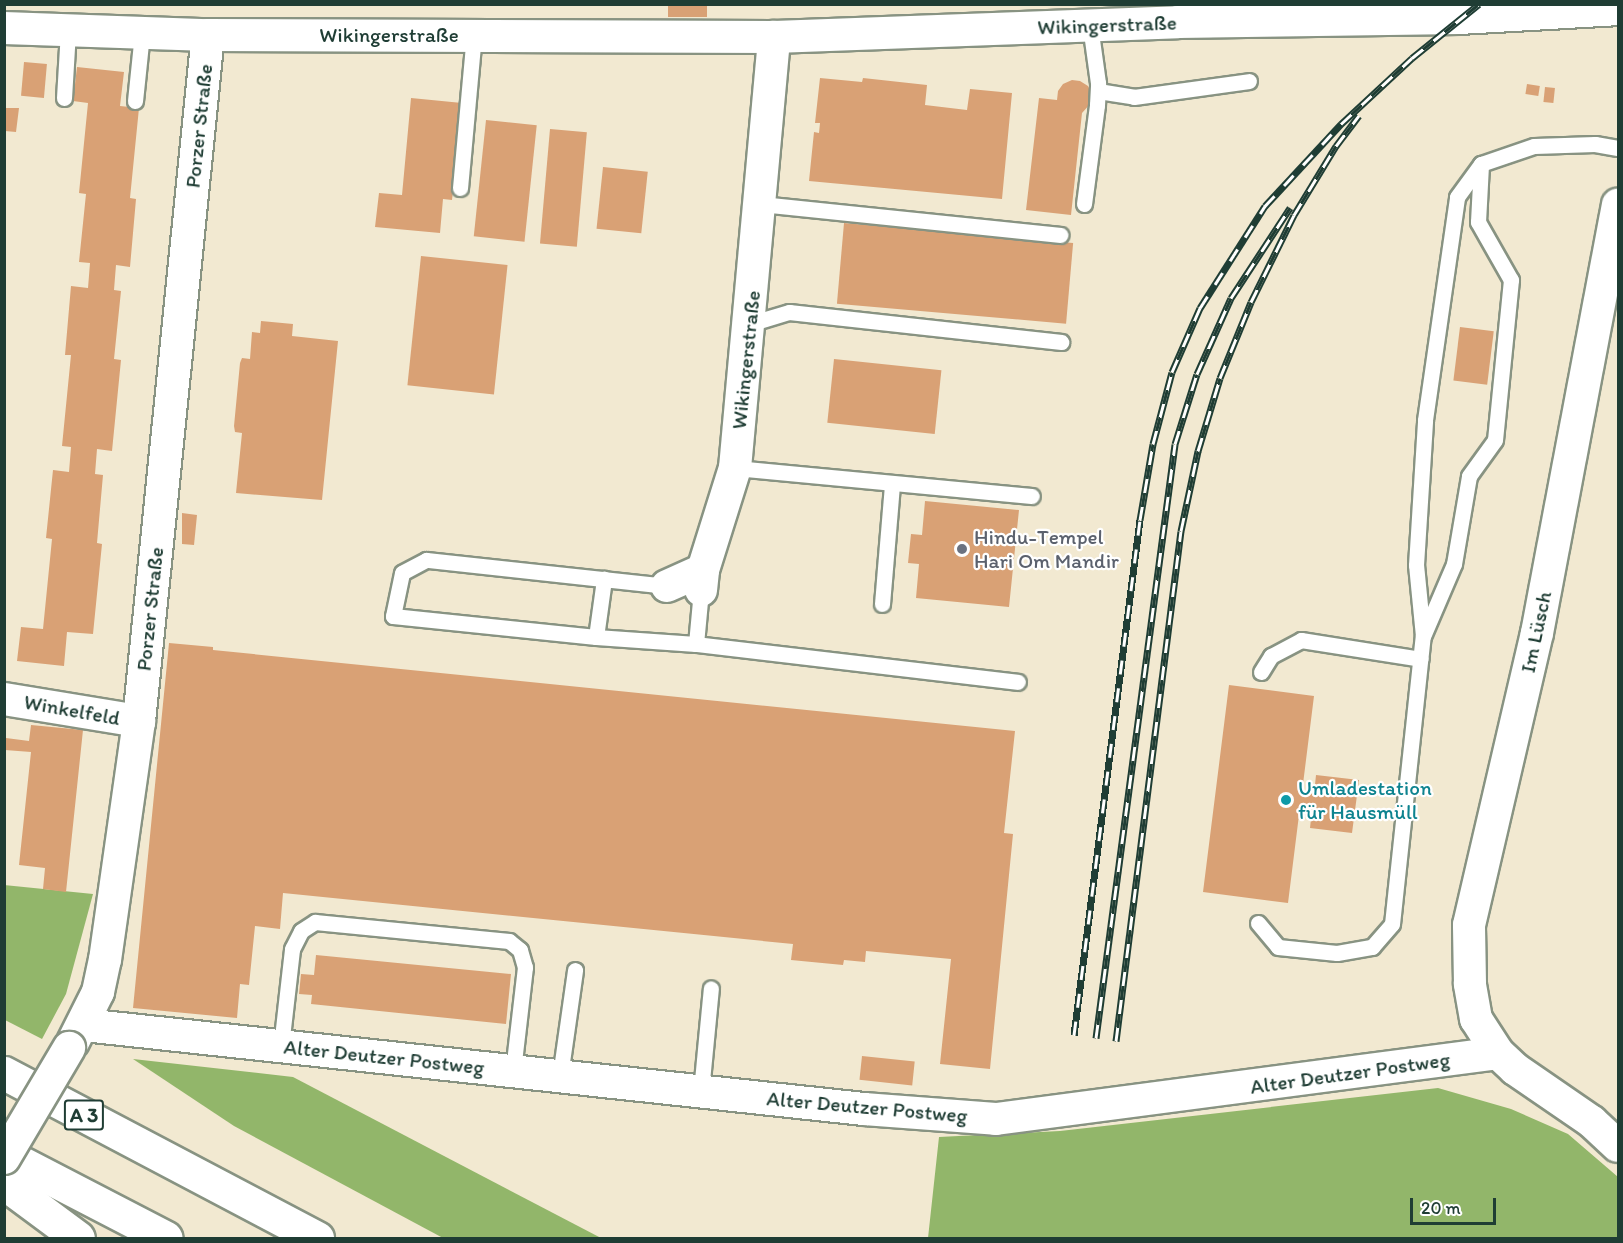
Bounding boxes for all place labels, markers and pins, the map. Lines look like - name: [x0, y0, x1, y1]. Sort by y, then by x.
- place label: Hindu-Tempel Hari Om Mandir: [974, 524, 1120, 574]
- marker: Hindu-Tempel Hari Om Mandir: [955, 542, 969, 556]
- place label: Umladestation für Hausmüll: [1298, 775, 1432, 825]
- marker: Umladestation für Hausmüll: [1279, 793, 1293, 807]

